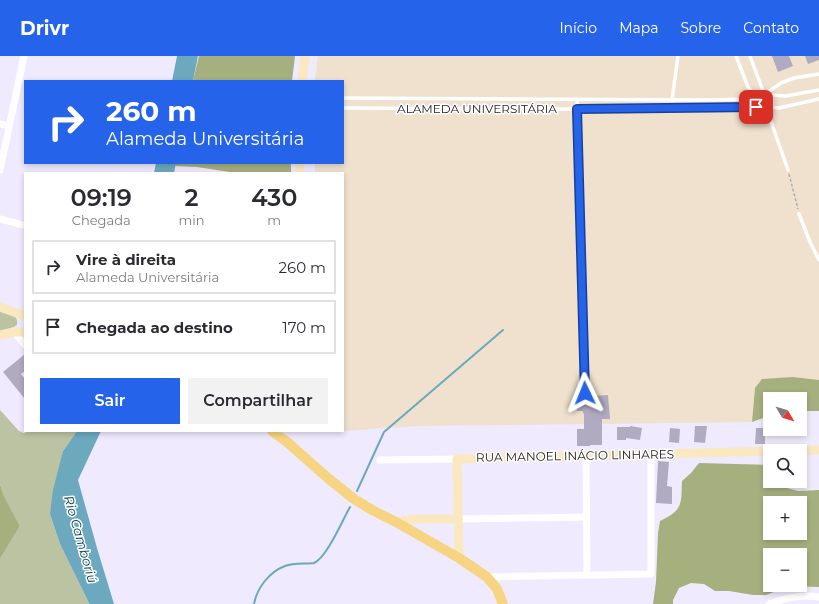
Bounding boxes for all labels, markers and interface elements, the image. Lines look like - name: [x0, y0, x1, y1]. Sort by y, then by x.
- text: Drivr: [20, 17, 69, 40]
- text: Início: [559, 19, 597, 37]
- text: Mapa: [619, 19, 659, 37]
- text: Sobre: [681, 19, 721, 37]
- text: Contato: [743, 19, 799, 37]
- pin: [739, 90, 773, 124]
- text: 260 m: [106, 94, 197, 128]
- icon: right: [40, 96, 92, 148]
- icon: arrive: [745, 96, 767, 118]
- street label: ALAMEDA UNIVERSITÁRIA: [397, 101, 557, 116]
- text: Alameda Universitária: [106, 128, 304, 150]
- text: 09:19: [71, 183, 132, 212]
- text: 2: [185, 183, 198, 212]
- text: 430: [251, 183, 297, 212]
- text: Chegada: [72, 212, 131, 228]
- text: min: [178, 212, 205, 228]
- text: m: [267, 212, 281, 228]
- text: Vire à direita: [76, 250, 176, 269]
- icon: right: [42, 256, 64, 278]
- text: 260 m: [279, 258, 326, 277]
- text: Alameda Universitária: [76, 269, 219, 285]
- icon: arrive: [42, 316, 64, 338]
- text: Chegada ao destino: [76, 318, 233, 337]
- text: 170 m: [282, 318, 326, 337]
- position arrow: [564, 372, 606, 414]
- button: Sair: [40, 378, 180, 424]
- button: Compartilhar: [188, 378, 328, 424]
- north arrow: [763, 392, 807, 436]
- map controls: [763, 392, 807, 592]
- button: search: [763, 444, 807, 488]
- street label: RUA MANOEL INÁCIO LINHARES: [476, 446, 674, 465]
- water label: Rio Camboriú: [61, 493, 101, 585]
- button: +: [763, 496, 807, 540]
- button: −: [763, 548, 807, 592]

